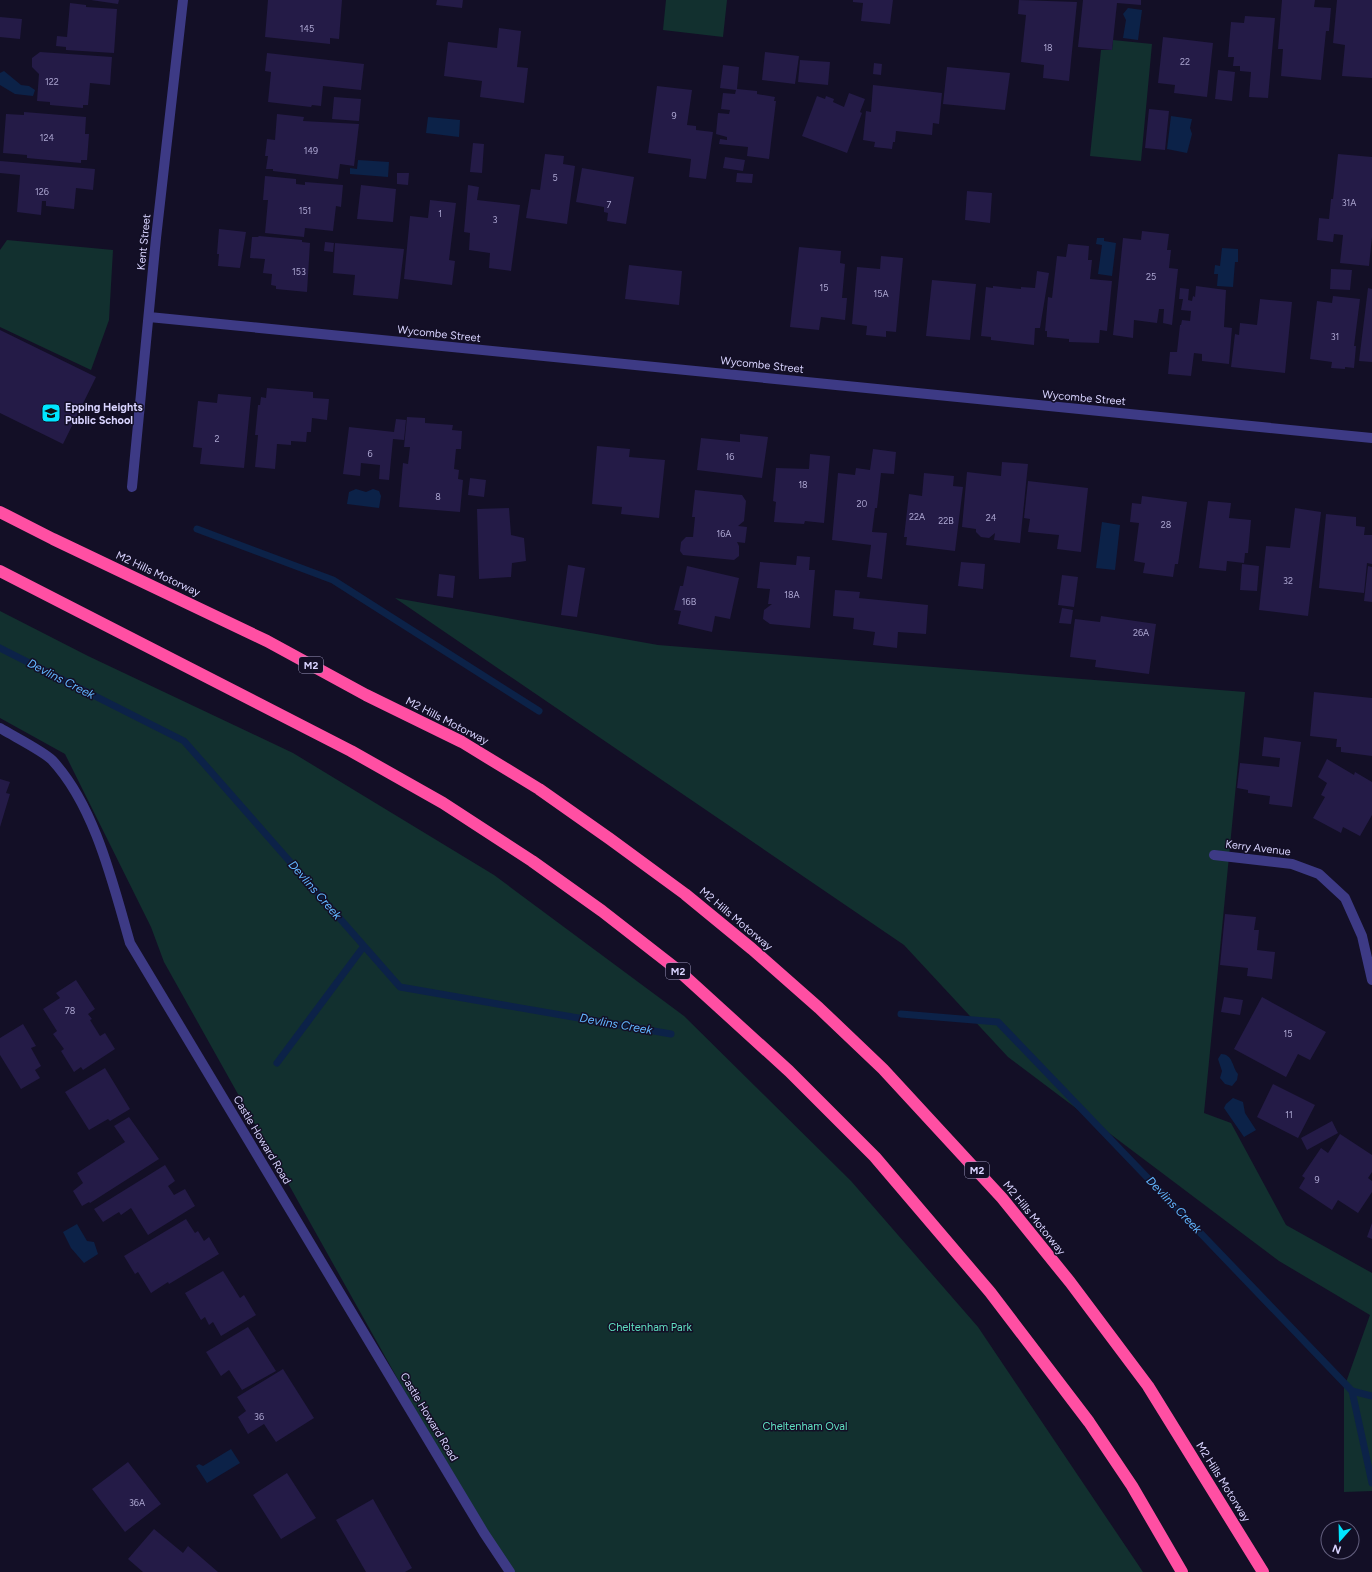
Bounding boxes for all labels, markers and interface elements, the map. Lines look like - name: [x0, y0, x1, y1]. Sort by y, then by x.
- house number: 145: [300, 23, 314, 34]
- house number: 18: [1043, 42, 1053, 53]
- house number: 22: [1180, 56, 1190, 67]
- house number: 122: [45, 76, 59, 87]
- house number: 9: [671, 110, 677, 121]
- house number: 124: [40, 132, 55, 143]
- house number: 149: [304, 145, 318, 156]
- house number: 5: [552, 172, 558, 183]
- house number: 126: [35, 186, 49, 197]
- house number: 31A: [1342, 197, 1356, 208]
- house number: 7: [607, 199, 612, 210]
- house number: 151: [299, 205, 311, 216]
- house number: 1: [438, 208, 442, 219]
- street label: Kent Street: [135, 213, 153, 271]
- house number: 3: [493, 214, 498, 225]
- house number: 153: [292, 266, 306, 277]
- house number: 25: [1146, 271, 1156, 282]
- house number: 15: [820, 282, 828, 293]
- house number: 15A: [874, 288, 889, 299]
- street label: Wycombe Street: [397, 323, 481, 345]
- house number: 31: [1331, 331, 1339, 342]
- street label: Wycombe Street: [720, 354, 804, 376]
- street label: Wycombe Street: [1042, 388, 1126, 408]
- place label: Epping Heights Public School: [65, 401, 143, 427]
- school or university icon: Epping Heights Public School: [40, 402, 62, 424]
- house number: 2: [214, 433, 220, 444]
- house number: 6: [367, 448, 373, 459]
- house number: 16: [726, 451, 734, 462]
- house number: 18: [798, 479, 808, 490]
- house number: 8: [435, 491, 441, 502]
- house number: 20: [857, 498, 868, 509]
- house number: 22A: [909, 511, 925, 522]
- house number: 24: [986, 512, 997, 523]
- house number: 22B: [938, 515, 954, 526]
- house number: 28: [1161, 519, 1172, 530]
- house number: 16A: [717, 528, 731, 539]
- street label: M2 Hills Motorway: [114, 549, 202, 599]
- house number: 32: [1283, 575, 1293, 586]
- house number: 18A: [784, 589, 800, 600]
- house number: 16B: [682, 596, 697, 607]
- house number: 26A: [1133, 627, 1149, 638]
- water label: Devlins Creek: [25, 656, 98, 702]
- road number: M2: [299, 657, 323, 673]
- street label: M2 Hills Motorway: [403, 694, 491, 748]
- street label: Kerry Avenue: [1225, 838, 1291, 858]
- water label: Devlins Creek: [286, 858, 345, 923]
- street label: M2 Hills Motorway: [697, 885, 775, 953]
- road number: M2: [666, 963, 690, 979]
- house number: 78: [65, 1005, 76, 1016]
- water label: Devlins Creek: [579, 1011, 655, 1037]
- house number: 15: [1284, 1028, 1292, 1039]
- street label: Castle Howard Road: [230, 1093, 294, 1187]
- house number: 11: [1285, 1109, 1293, 1120]
- road number: M2: [965, 1162, 989, 1178]
- water label: Devlins Creek: [1143, 1174, 1205, 1237]
- house number: 9: [1314, 1174, 1320, 1185]
- street label: M2 Hills Motorway: [1000, 1178, 1068, 1258]
- park label: Cheltenham Park: [608, 1321, 692, 1334]
- street label: Castle Howard Road: [397, 1370, 461, 1464]
- house number: 36: [254, 1411, 264, 1422]
- park label: Cheltenham Oval: [763, 1420, 847, 1433]
- street label: M2 Hills Motorway: [1193, 1440, 1253, 1524]
- house number: 36A: [129, 1497, 145, 1508]
- north arrow: [1320, 1520, 1360, 1560]
- text: N: [1331, 1541, 1343, 1556]

